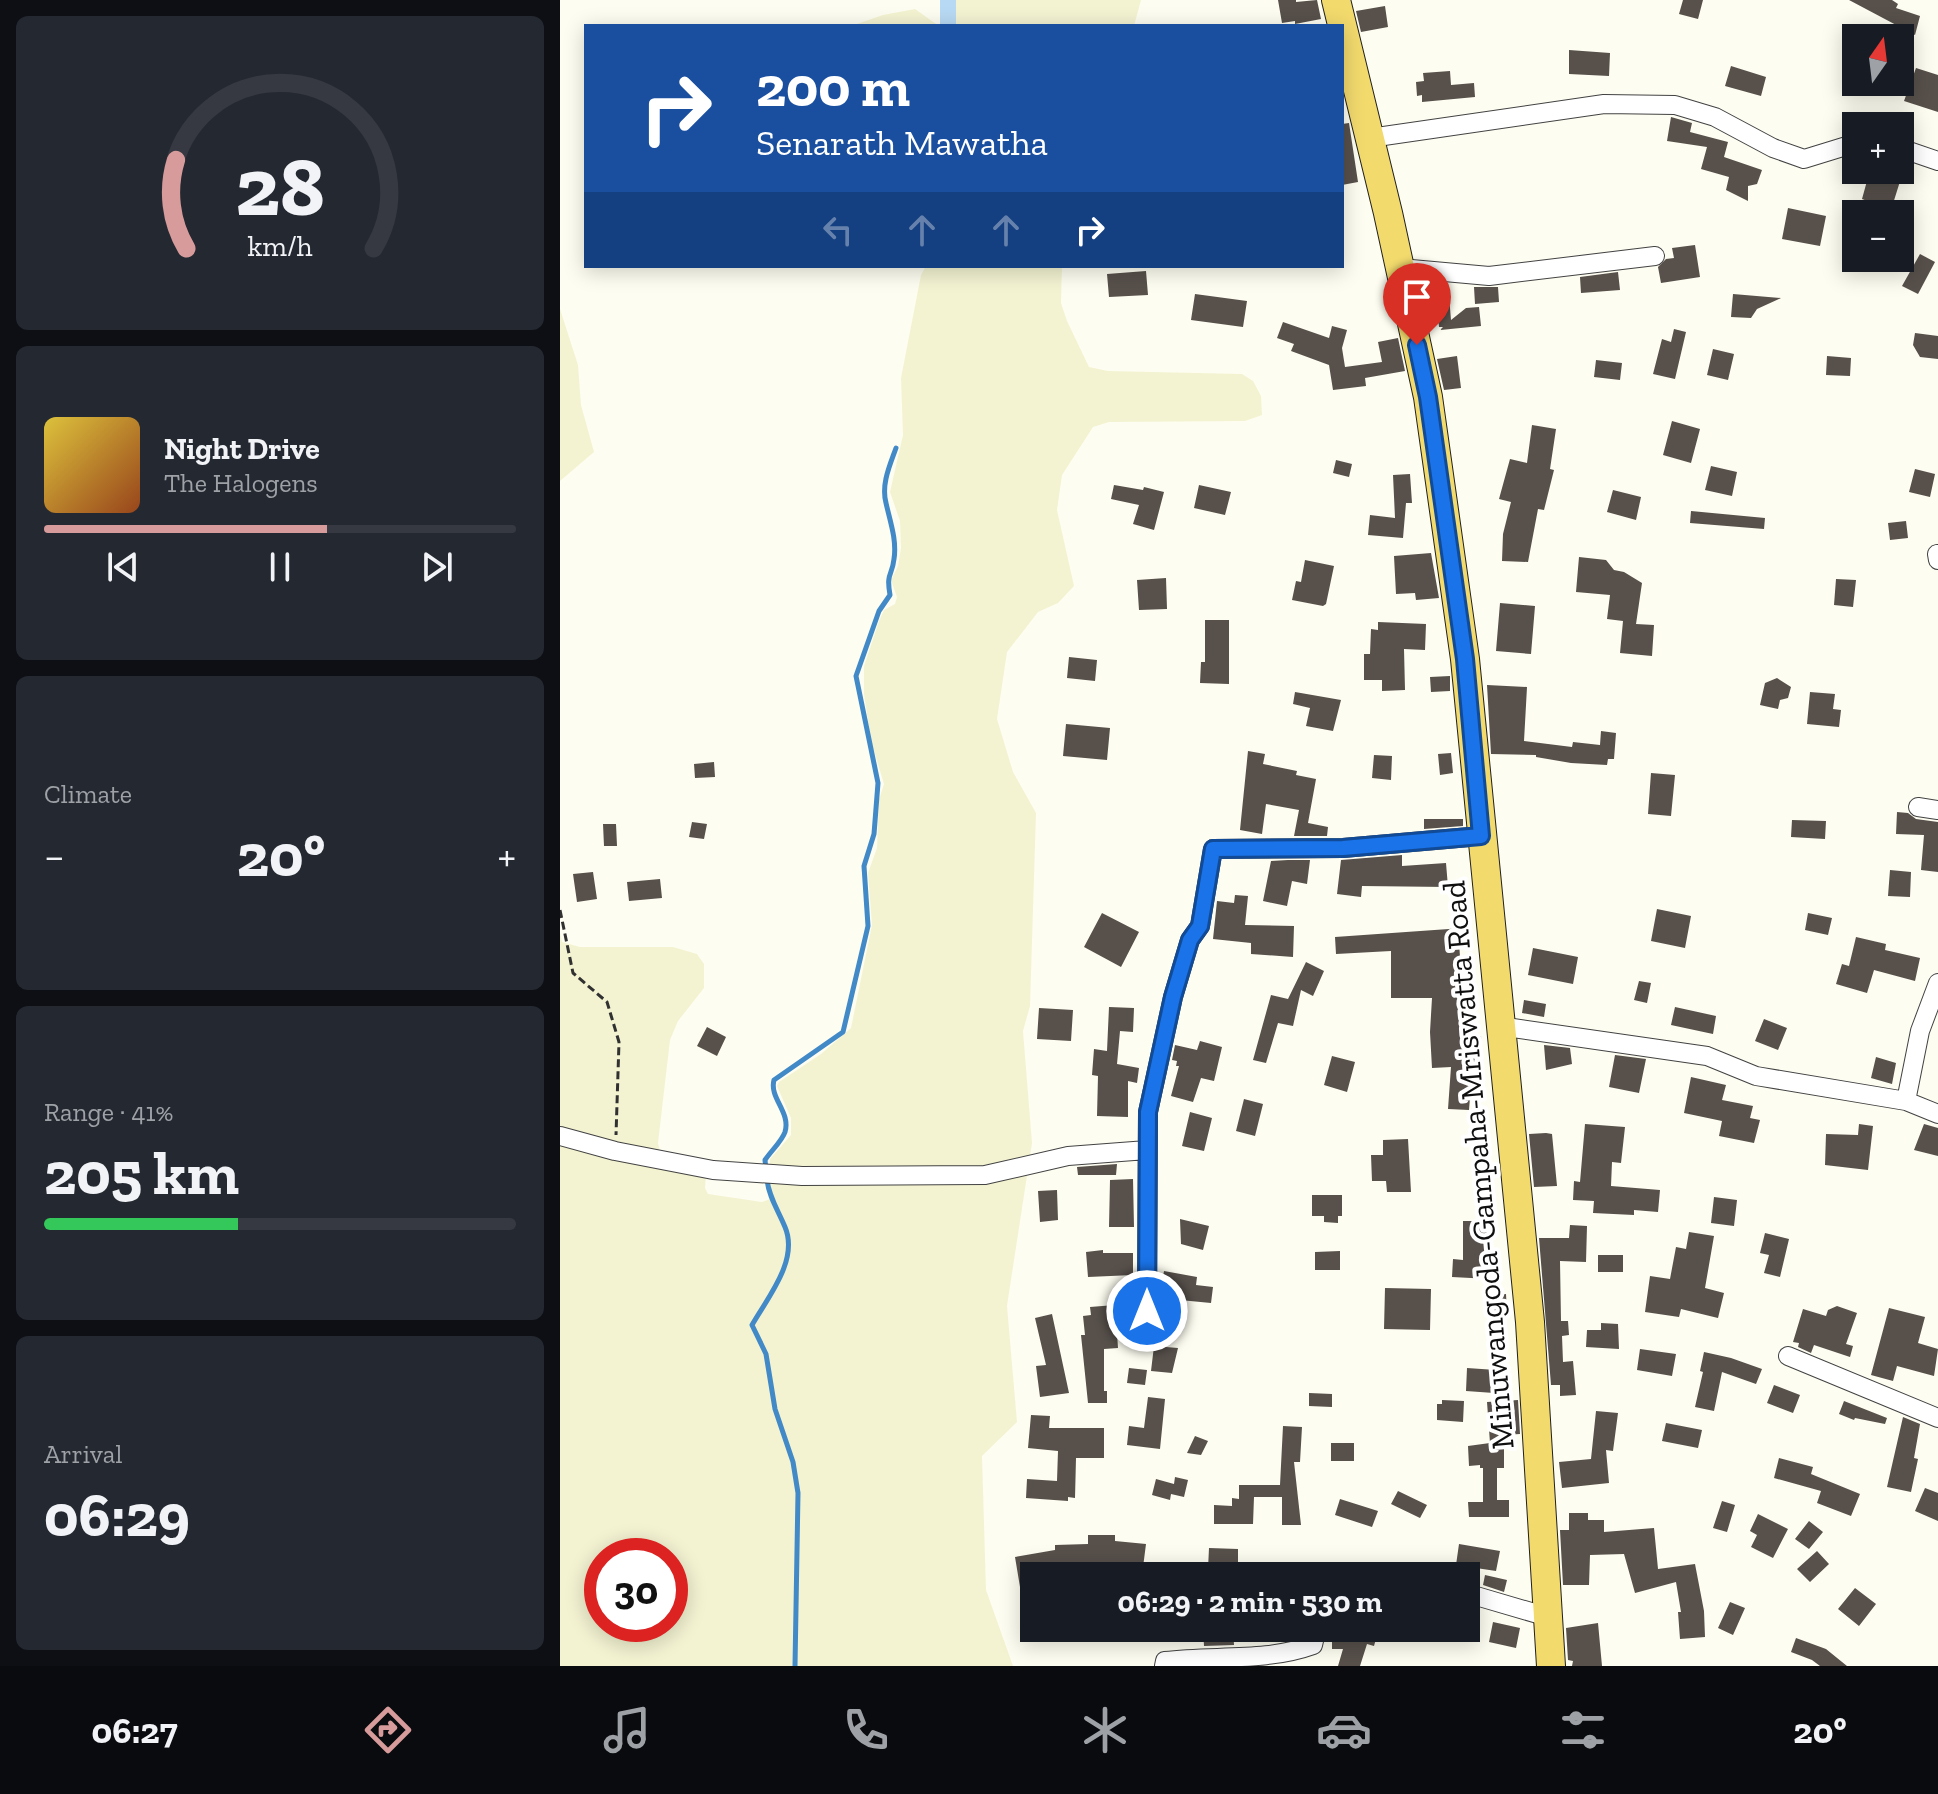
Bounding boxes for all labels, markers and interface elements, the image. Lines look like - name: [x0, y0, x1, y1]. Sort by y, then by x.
- north arrow: [1842, 24, 1914, 96]
- map controls: [1842, 24, 1914, 272]
- text: 200 m: [756, 53, 910, 120]
- icon: right: [624, 56, 728, 160]
- button: +: [1842, 112, 1914, 184]
- text: Senarath Mawatha: [756, 121, 1048, 164]
- text: 28: [235, 136, 325, 236]
- button: −: [1842, 200, 1914, 272]
- icon: left: [816, 208, 860, 252]
- icon: ahead: [900, 208, 944, 252]
- icon: ahead: [984, 208, 1028, 252]
- icon: right: [1068, 208, 1112, 252]
- text: km/h: [247, 229, 313, 263]
- pin: [1383, 263, 1451, 345]
- icon: arrive: [1395, 275, 1439, 319]
- text: Night Drive: [164, 431, 320, 467]
- text: The Halogens: [164, 467, 318, 499]
- icon: previous: [101, 545, 145, 589]
- icon: pause: [258, 545, 302, 589]
- icon: next: [415, 545, 459, 589]
- text: Climate: [44, 778, 132, 810]
- text: 20°: [237, 819, 325, 891]
- text: −: [44, 829, 65, 882]
- text: +: [497, 829, 516, 882]
- street label: Minuwangoda-Gampaha-Mriswatta Road: [1434, 879, 1522, 1451]
- text: Range · 41%: [44, 1096, 173, 1128]
- text: 205 km: [44, 1137, 239, 1209]
- position arrow: [1105, 1269, 1189, 1353]
- text: Arrival: [44, 1438, 122, 1470]
- text: 06:29: [44, 1479, 190, 1551]
- speed limit sign: 30: [584, 1538, 688, 1642]
- text: 06:29 · 2 min · 530 m: [1118, 1584, 1382, 1620]
- icon: directions: [360, 1702, 416, 1758]
- icon: music: [599, 1702, 655, 1758]
- icon: phone: [838, 1702, 894, 1758]
- icon: climate: [1077, 1702, 1133, 1758]
- icon: car: [1316, 1702, 1372, 1758]
- icon: filters: [1555, 1702, 1611, 1758]
- text: 06:27: [91, 1709, 178, 1752]
- text: 20°: [1793, 1709, 1846, 1752]

